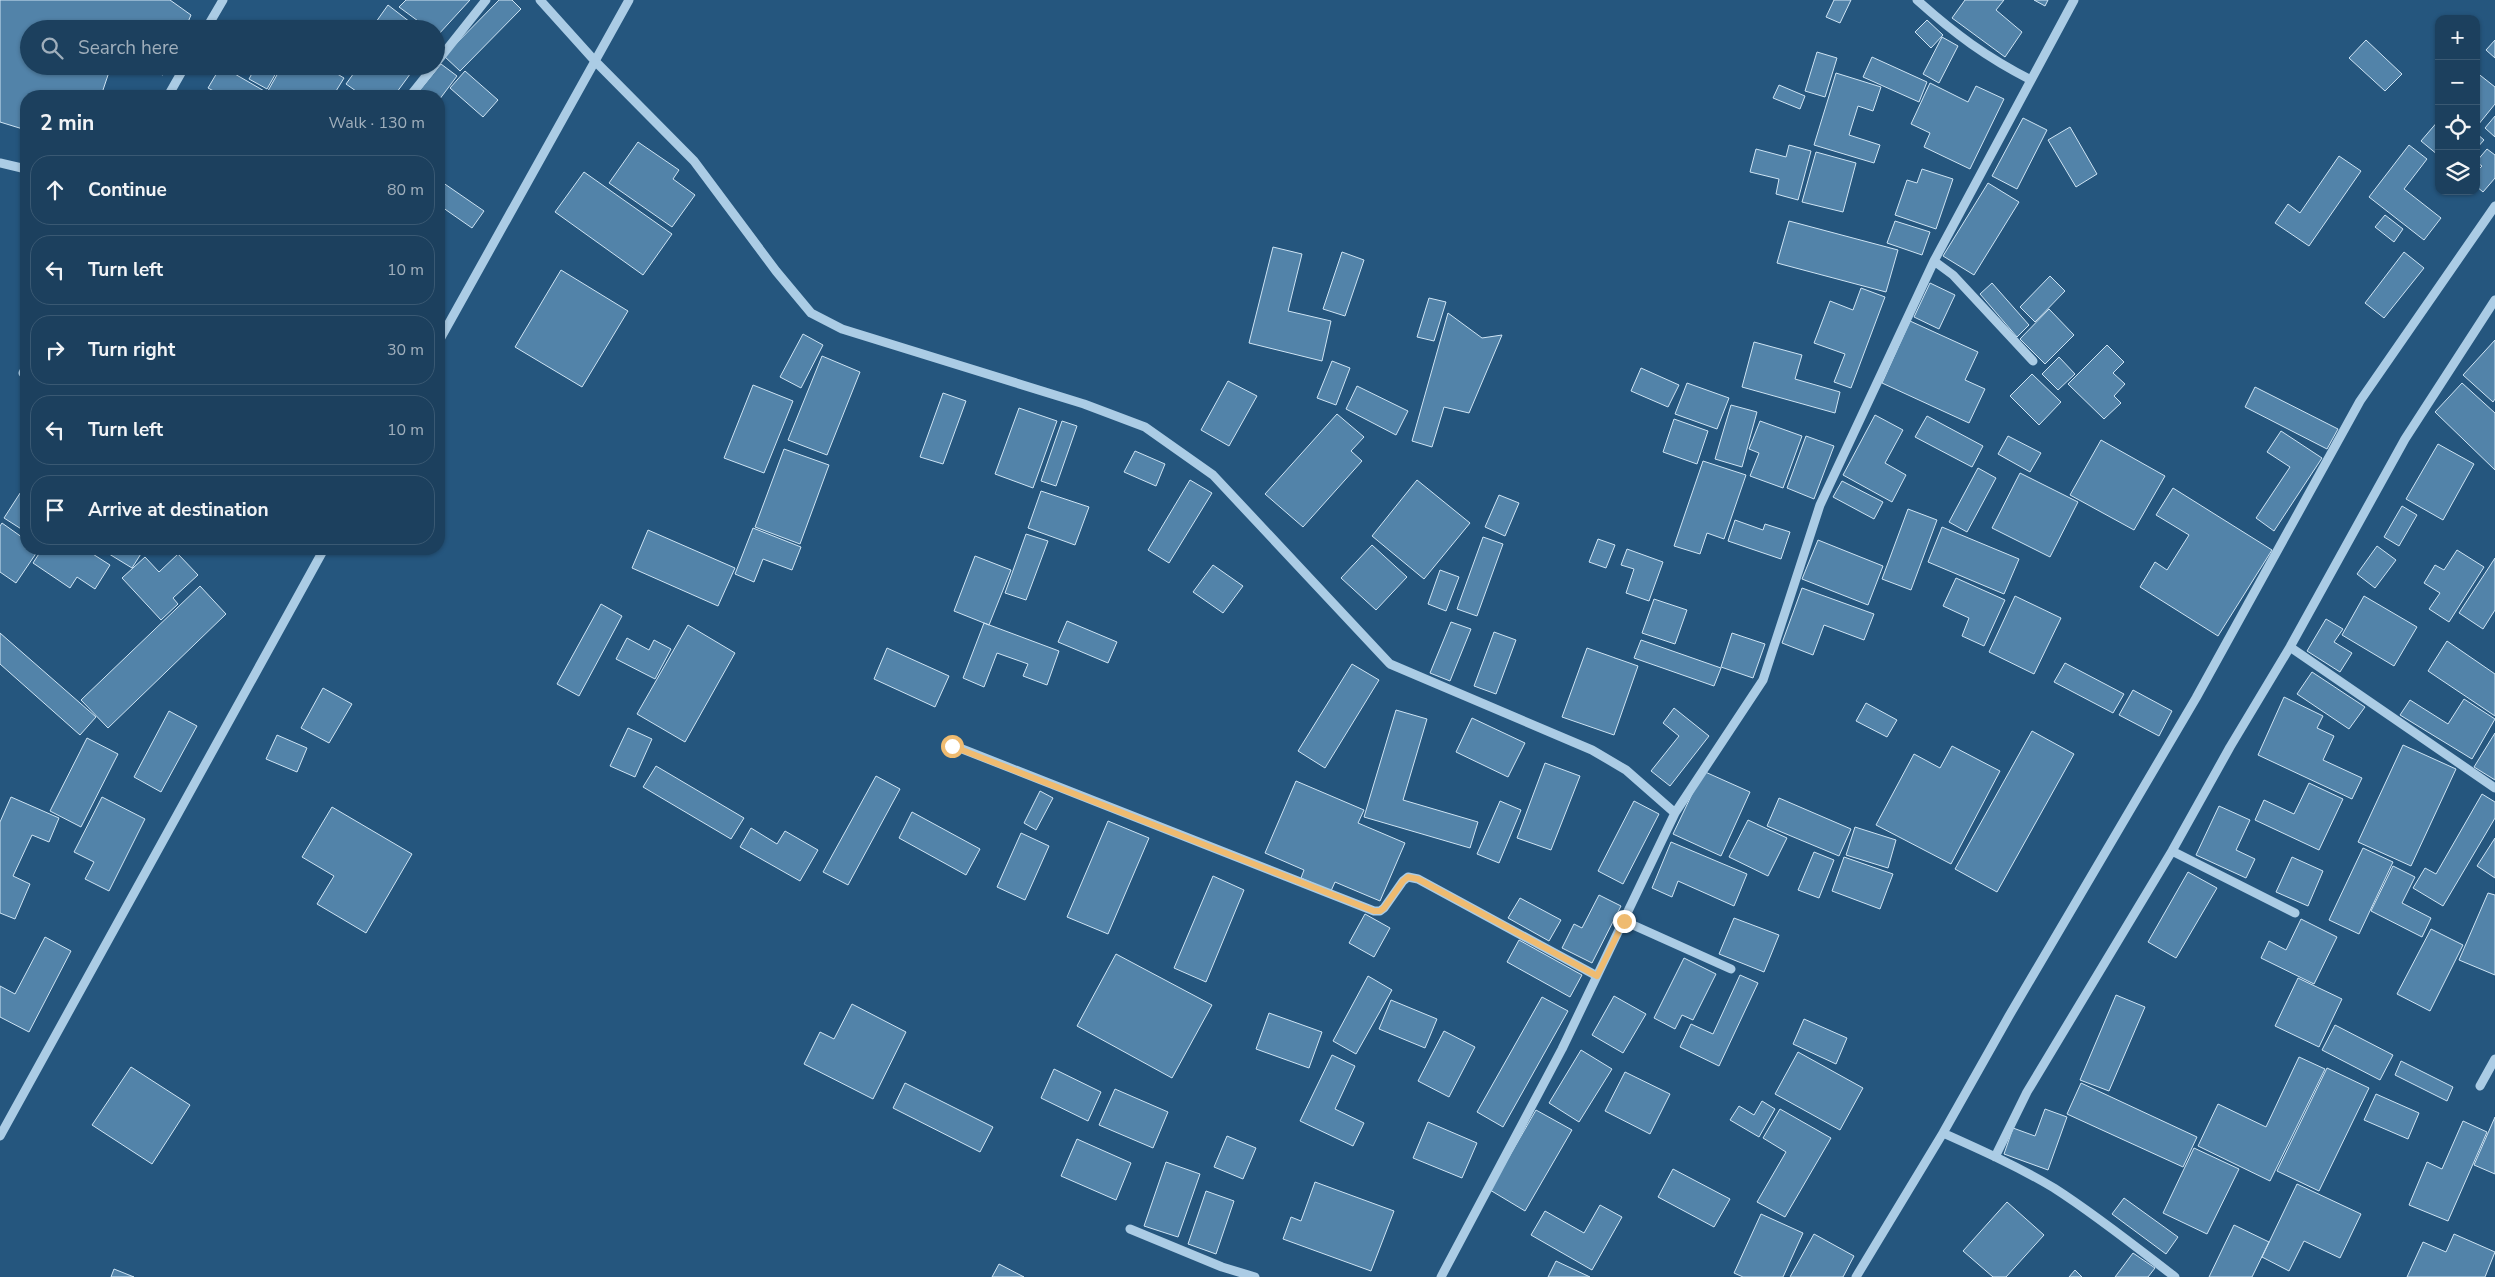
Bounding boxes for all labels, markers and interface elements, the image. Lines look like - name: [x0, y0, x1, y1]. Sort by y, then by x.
- map controls: [2435, 15, 2480, 195]
- button: +: [2435, 15, 2480, 60]
- search box: [20, 20, 445, 75]
- icon: search: [38, 34, 66, 62]
- text: Search here: [78, 35, 179, 61]
- button: −: [2435, 60, 2480, 105]
- button: locate: [2435, 105, 2480, 150]
- text: 2 min: [40, 109, 94, 137]
- text: Walk · 130 m: [329, 112, 425, 134]
- button: layers: [2435, 150, 2480, 195]
- icon: ahead: [41, 176, 69, 204]
- text: Continue: [88, 177, 167, 203]
- text: 80 m: [387, 179, 424, 201]
- icon: left: [41, 256, 69, 284]
- text: Turn left: [88, 257, 163, 283]
- text: 10 m: [387, 259, 424, 281]
- icon: right: [41, 336, 69, 364]
- text: Turn right: [88, 337, 175, 363]
- text: 30 m: [387, 339, 424, 361]
- icon: left: [41, 416, 69, 444]
- text: Turn left: [88, 417, 163, 443]
- text: 10 m: [387, 419, 424, 441]
- icon: arrive: [41, 496, 69, 524]
- text: Arrive at destination: [88, 497, 269, 523]
- route start: [941, 735, 964, 758]
- route end: [1613, 910, 1636, 933]

